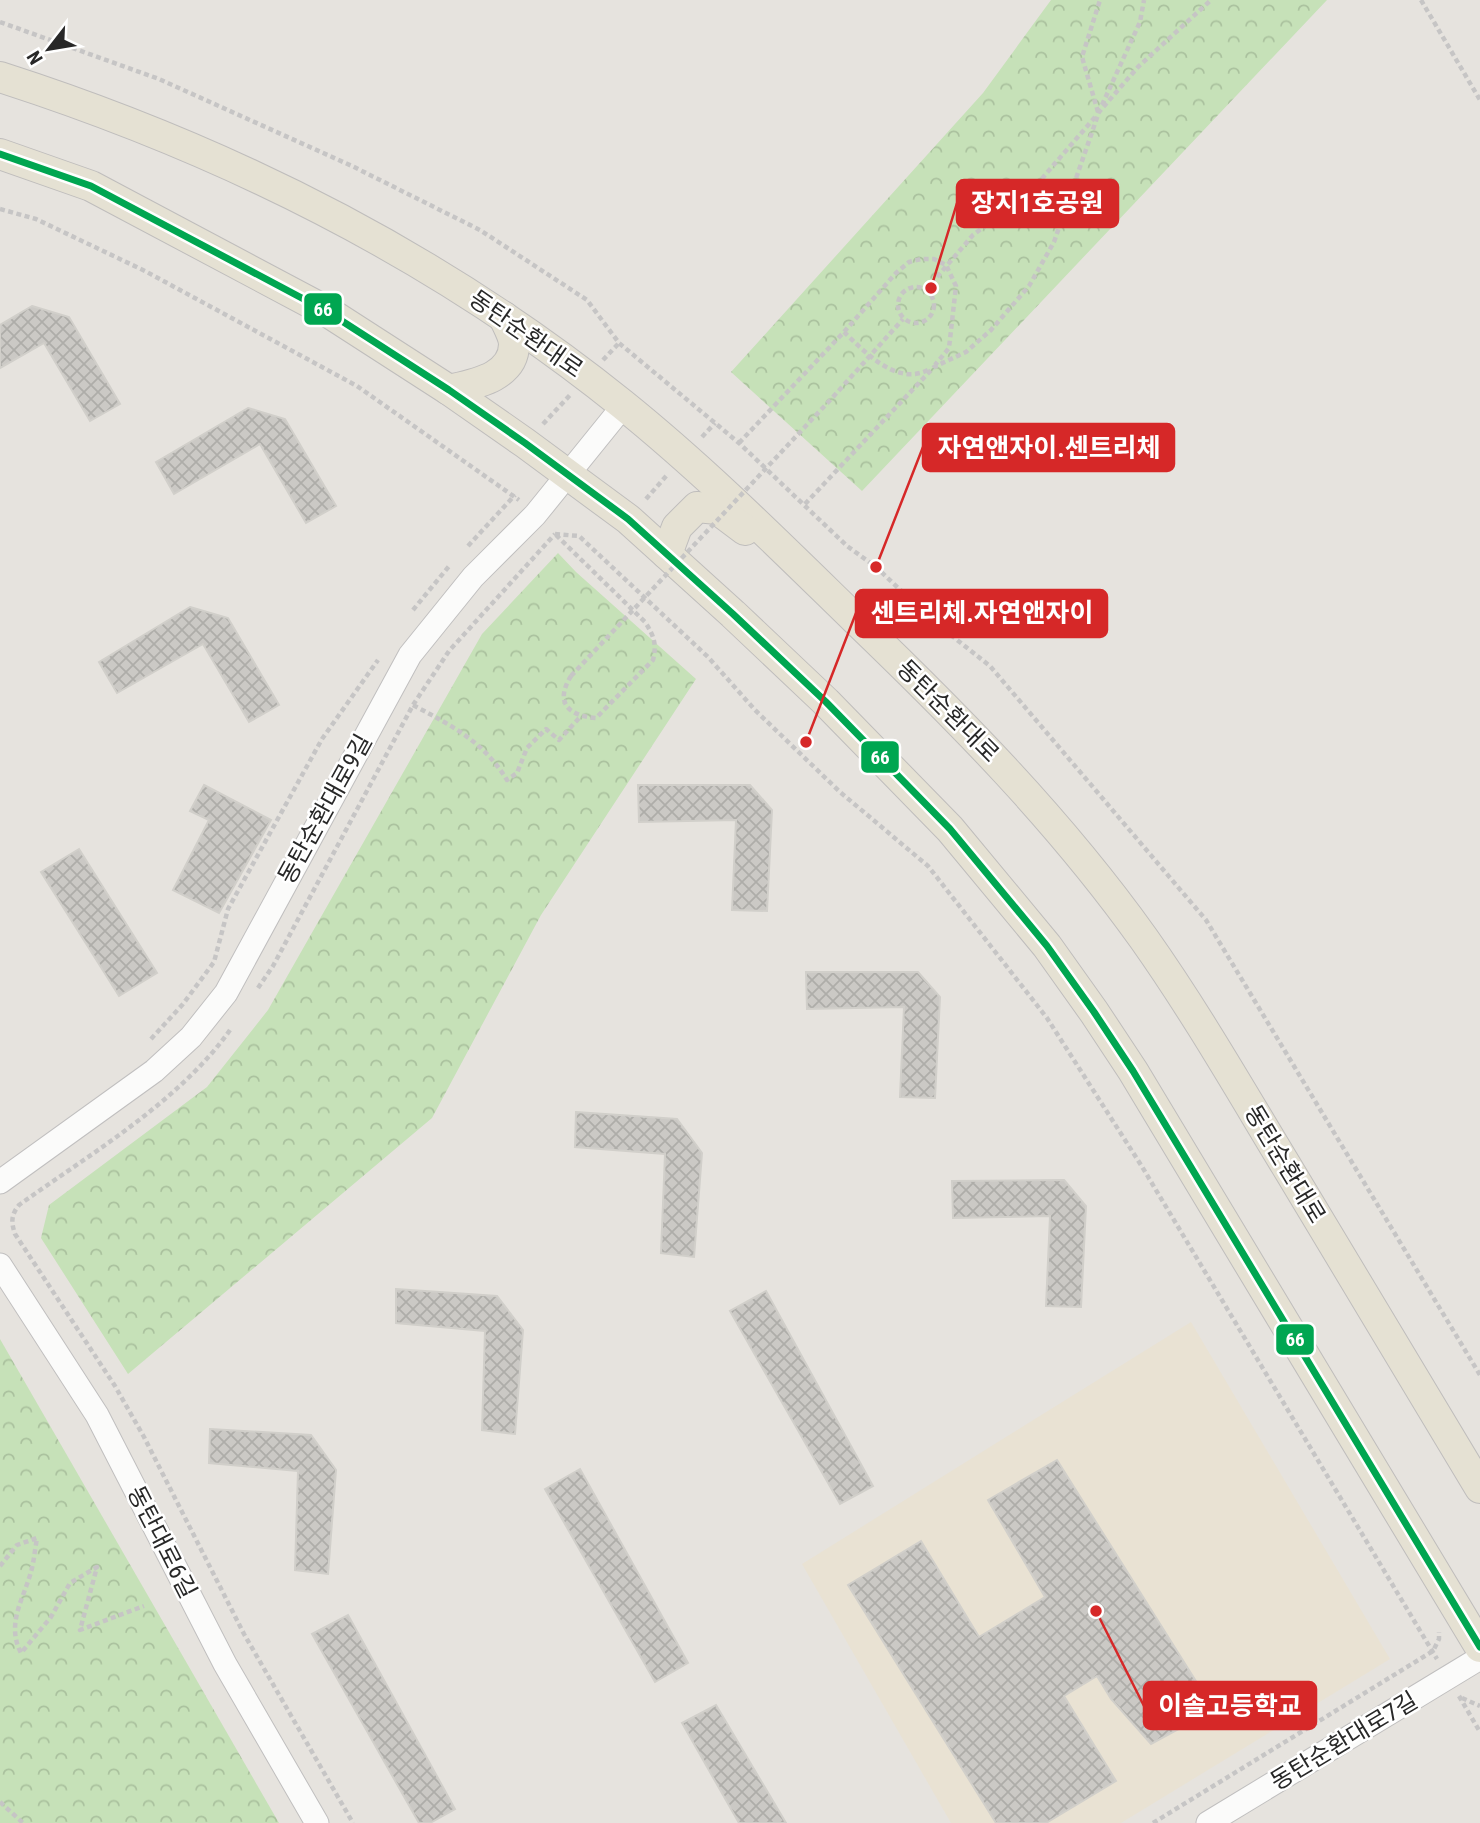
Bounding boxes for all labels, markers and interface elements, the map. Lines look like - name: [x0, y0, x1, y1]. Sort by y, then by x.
- north arrow: [14, 14, 84, 84]
- text: N: [22, 47, 48, 68]
- callout: 장지1호공원: [957, 180, 1118, 227]
- text: 장지1호공원: [971, 188, 1103, 218]
- street label: 동탄순환대로: [464, 285, 588, 383]
- line badge: 66: [303, 292, 343, 326]
- text: 66: [313, 298, 333, 321]
- callout: 자연앤자이.센트리체: [923, 424, 1174, 471]
- text: 자연앤자이.센트리체: [938, 433, 1160, 463]
- callout: 센트리체.자연앤자이: [856, 590, 1107, 637]
- text: 센트리체.자연앤자이: [871, 598, 1093, 628]
- street label: 동탄순환대로: [891, 654, 1005, 768]
- street label: 동탄순환대로9길: [272, 729, 378, 889]
- line badge: 66: [860, 740, 900, 774]
- text: 66: [870, 746, 890, 769]
- street label: 동탄순환대로: [1239, 1100, 1331, 1228]
- line badge: 66: [1275, 1323, 1315, 1356]
- text: 66: [1285, 1328, 1305, 1351]
- street label: 동탄대로6길: [122, 1481, 202, 1603]
- callout: 이솔고등학교: [1144, 1682, 1316, 1729]
- street label: 동탄순환대로7길: [1265, 1686, 1423, 1796]
- text: 이솔고등학교: [1158, 1691, 1302, 1721]

